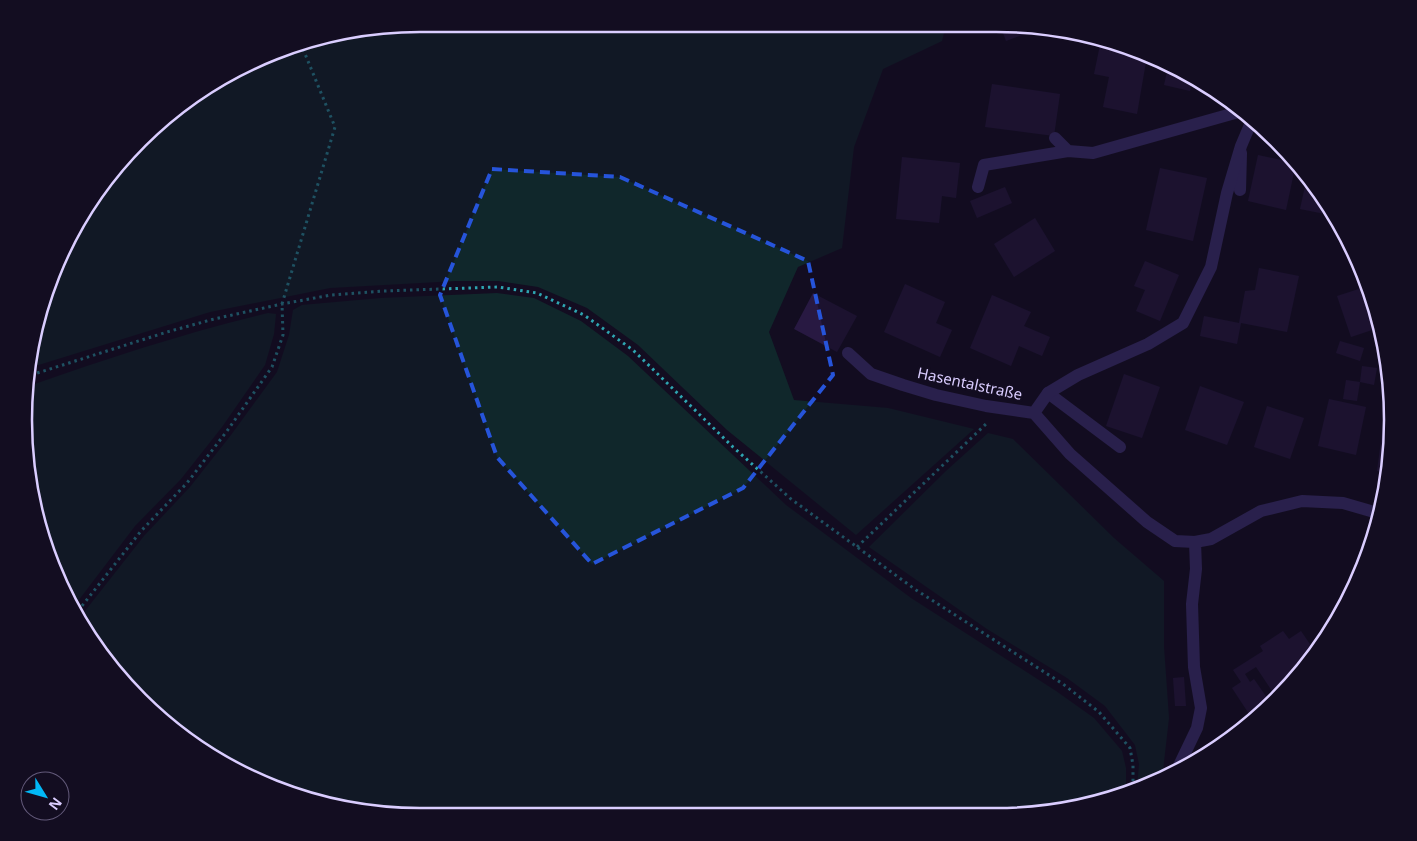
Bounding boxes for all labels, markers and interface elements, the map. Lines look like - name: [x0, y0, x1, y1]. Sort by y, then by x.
- street label: Hasentalstraße: [916, 362, 1024, 404]
- north arrow: [20, 771, 70, 821]
- text: N: [45, 794, 67, 814]

